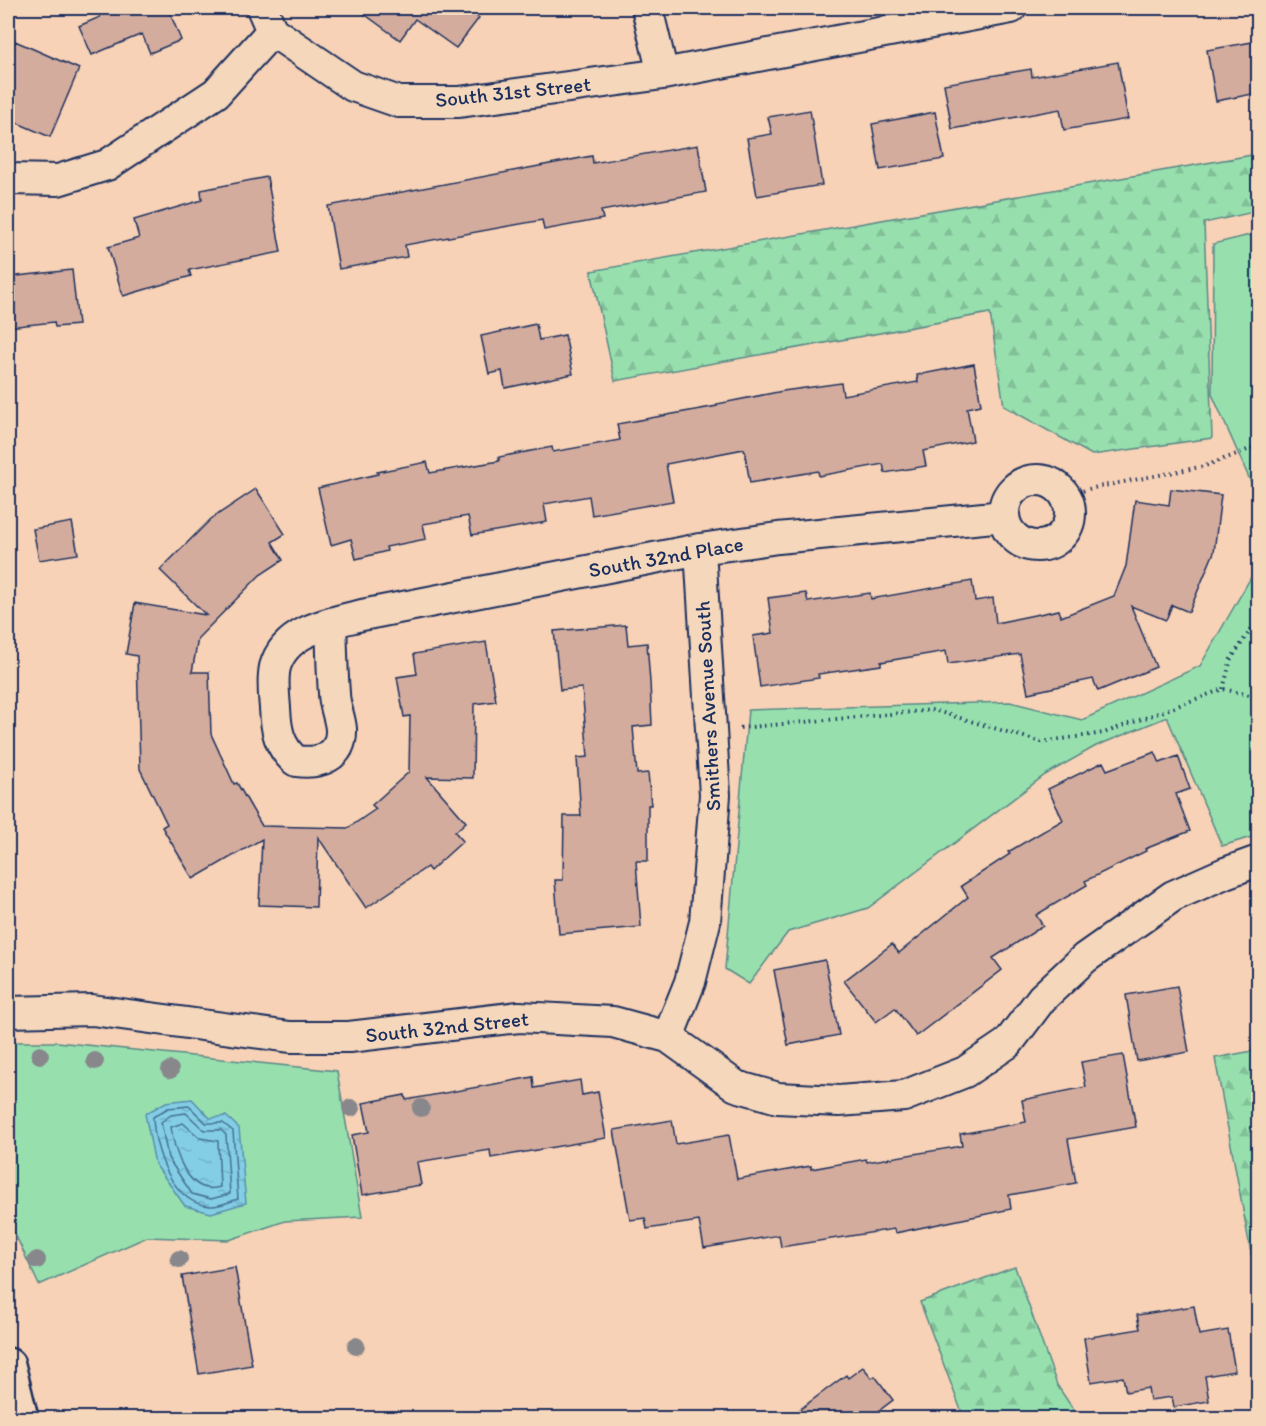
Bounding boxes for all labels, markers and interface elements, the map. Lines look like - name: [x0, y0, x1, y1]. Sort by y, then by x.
- street label: South 31st Street: [434, 71, 592, 112]
- street label: South 32nd Place: [587, 531, 745, 582]
- street label: Smithers Avenue South: [689, 600, 725, 812]
- street label: South 32nd Street: [364, 1005, 530, 1048]

